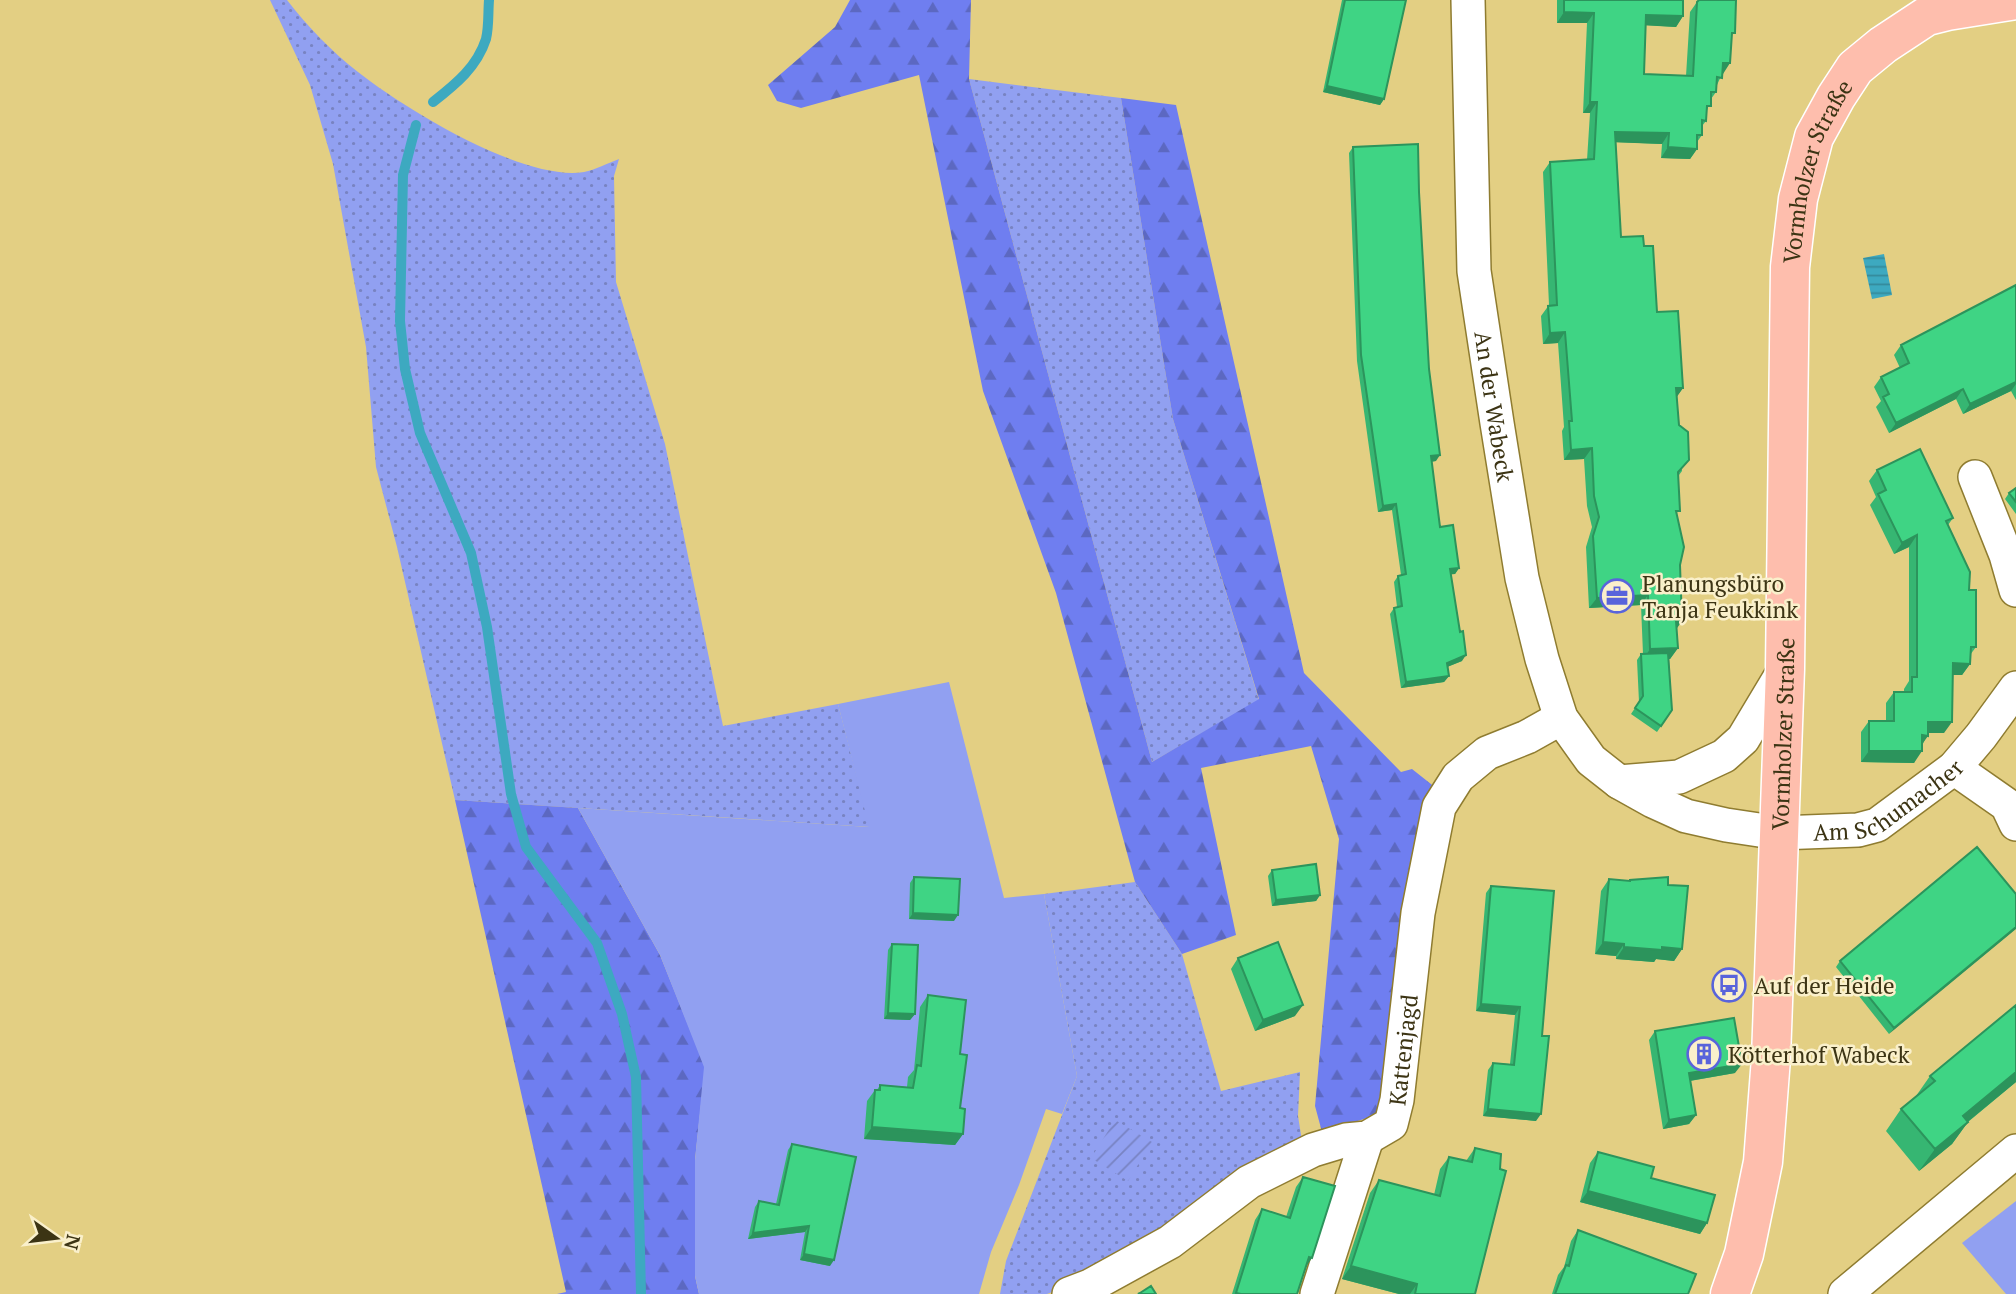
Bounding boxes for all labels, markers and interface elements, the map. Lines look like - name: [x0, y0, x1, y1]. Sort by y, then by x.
- street label: Vormholzer Straße: [1775, 73, 1859, 265]
- street label: An der Wabeck: [1468, 329, 1522, 484]
- place label: Planungsbüro Tanja Feukkink: [1642, 568, 1798, 625]
- office icon: Planungsbüro Tanja Feukkink: [1598, 577, 1636, 615]
- street label: Vormholzer Straße: [1764, 637, 1801, 831]
- street label: Am Schumacher: [1813, 753, 1970, 847]
- bus stop icon: Auf der Heide: [1710, 966, 1748, 1004]
- place label: Auf der Heide: [1754, 970, 1895, 1001]
- street label: Kattenjagd: [1381, 992, 1424, 1107]
- building icon: Kötterhof Wabeck: [1685, 1035, 1723, 1073]
- place label: Kötterhof Wabeck: [1728, 1039, 1910, 1070]
- north arrow: [21, 1203, 91, 1273]
- text: N: [59, 1232, 87, 1253]

